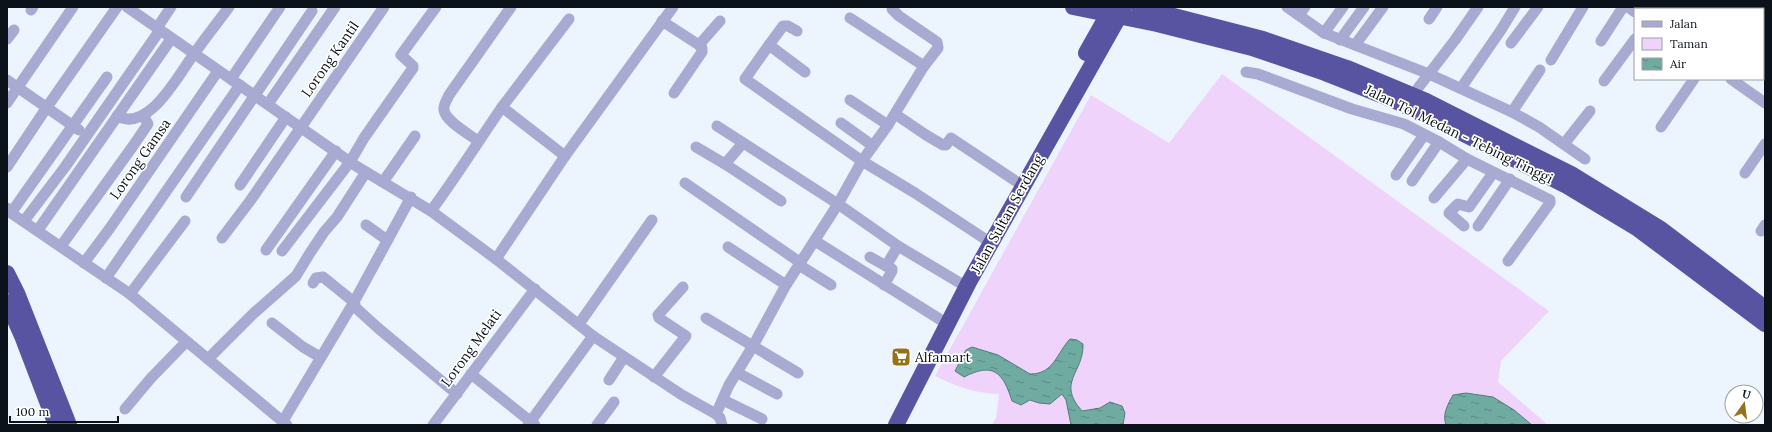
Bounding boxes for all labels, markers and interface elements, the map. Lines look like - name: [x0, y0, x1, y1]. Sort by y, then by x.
- legend: [1634, 8, 1764, 80]
- text: Jalan: [1669, 16, 1697, 31]
- street label: Lorong Kantil: [297, 17, 363, 100]
- text: Taman: [1670, 36, 1708, 51]
- text: Air: [1669, 56, 1687, 71]
- street label: Jalan Tol Medan - Tebing Tinggi: [1361, 80, 1556, 187]
- street label: Lorong Gamsa: [106, 115, 174, 203]
- street label: Jalan Sultan Serdang: [966, 151, 1047, 278]
- street label: Lorong Melati: [437, 306, 505, 390]
- supermarket icon: Alfamart: [890, 346, 912, 368]
- place label: Alfamart: [914, 348, 971, 366]
- north arrow: [1724, 384, 1764, 424]
- text: U: [1741, 386, 1753, 402]
- scale bar: [10, 398, 118, 424]
- text: 100 m: [16, 404, 49, 419]

